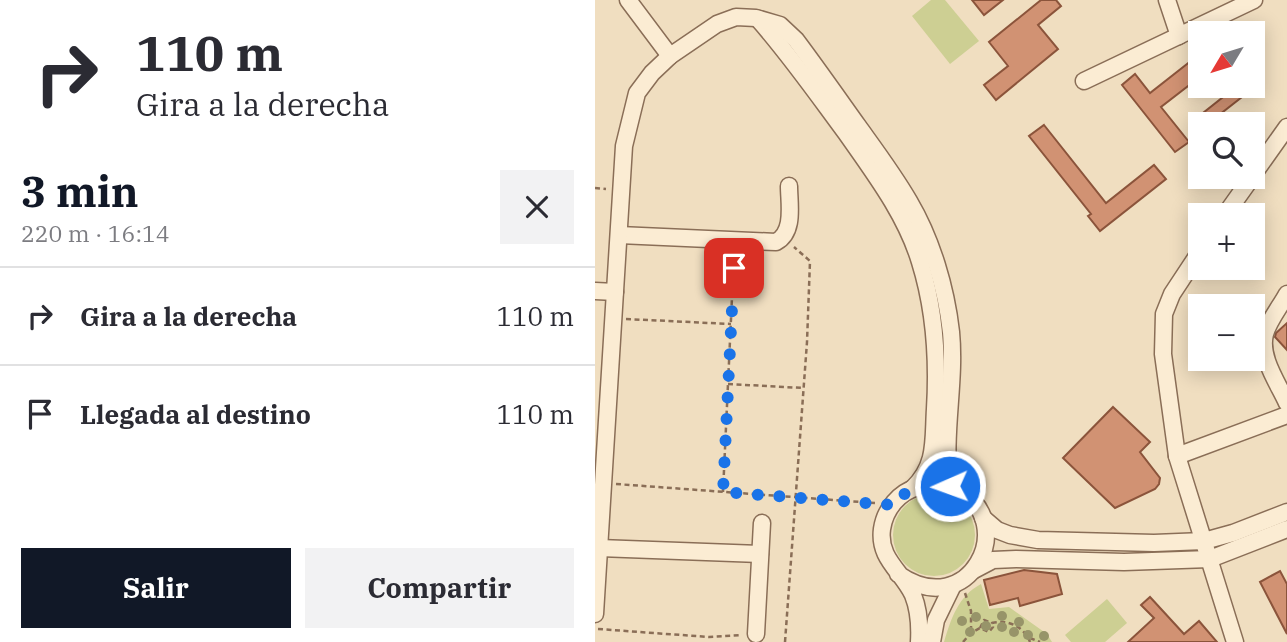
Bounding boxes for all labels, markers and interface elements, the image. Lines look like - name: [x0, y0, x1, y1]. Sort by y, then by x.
- text: 110 m: [136, 21, 283, 84]
- north arrow: [1188, 21, 1265, 98]
- map controls: [1188, 21, 1265, 371]
- icon: right: [21, 28, 112, 119]
- text: Gira a la derecha: [136, 83, 390, 125]
- button: search: [1188, 112, 1265, 189]
- text: 3 min: [21, 164, 139, 219]
- button: close: [500, 170, 574, 244]
- button: +: [1188, 203, 1265, 280]
- text: 220 m · 16:14: [21, 218, 170, 248]
- pin: [704, 238, 764, 298]
- icon: arrive: [715, 249, 753, 287]
- button: −: [1188, 294, 1265, 371]
- icon: right: [21, 297, 59, 335]
- text: Gira a la derecha: [80, 299, 297, 333]
- text: 110 m: [496, 299, 574, 333]
- icon: arrive: [21, 395, 59, 433]
- text: Llegada al destino: [80, 397, 311, 431]
- text: 110 m: [496, 397, 574, 431]
- position arrow: [913, 449, 987, 523]
- button: Salir: [21, 548, 291, 628]
- button: Compartir: [305, 548, 574, 628]

